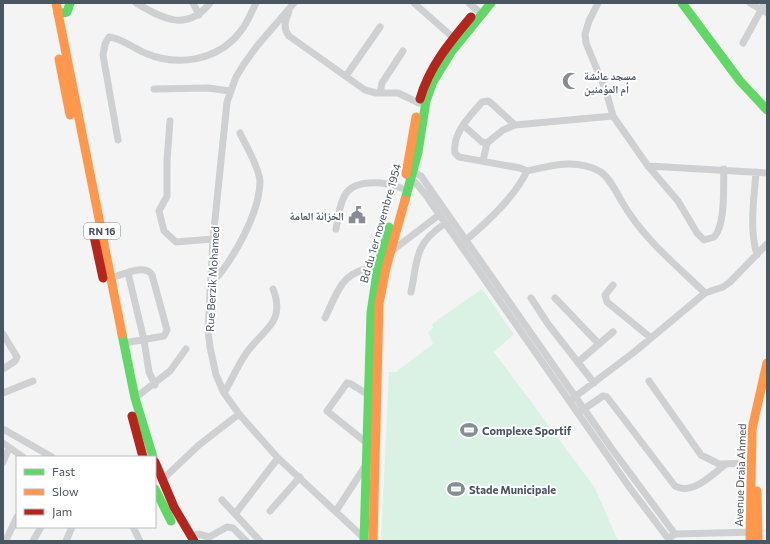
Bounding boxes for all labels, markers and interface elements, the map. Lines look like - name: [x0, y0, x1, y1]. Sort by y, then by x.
- place label: مسجد عائشة أم المؤمنين: [584, 69, 636, 97]
- mosque icon: مسجد عائشة أم المؤمنين: [561, 71, 581, 91]
- street label: Bd du 1er novembre 1954: [357, 161, 403, 284]
- public building icon: الخزانة العامة: [347, 205, 367, 225]
- place label: الخزانة العامة: [290, 209, 344, 223]
- road number: RN 16: [84, 223, 120, 239]
- street label: Rue Berzik Mohamed: [203, 226, 221, 332]
- sports icon: Complexe Sportif: [459, 420, 479, 440]
- street label: Avenue Draia Ahmed: [732, 423, 748, 527]
- place label: Complexe Sportif: [482, 424, 572, 437]
- legend: [16, 456, 156, 528]
- text: Fast: [52, 464, 75, 478]
- sports icon: Stade Municipale: [446, 479, 466, 499]
- place label: Stade Municipale: [469, 483, 556, 496]
- text: Slow: [52, 484, 79, 498]
- text: Jam: [52, 504, 72, 519]

